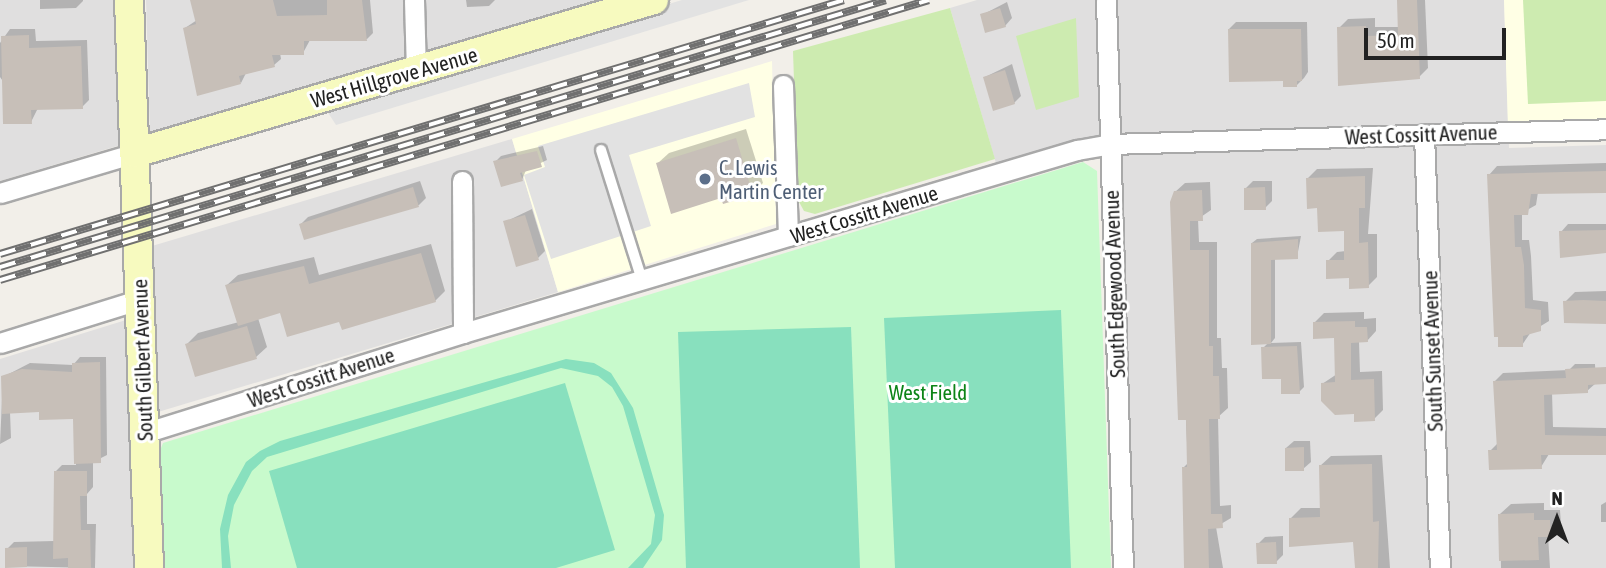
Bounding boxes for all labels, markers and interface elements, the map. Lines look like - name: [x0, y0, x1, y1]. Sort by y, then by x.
- scale bar: [1368, 14, 1510, 58]
- text: 50 m: [1377, 28, 1415, 52]
- street label: West Hillgrove Avenue: [308, 41, 480, 113]
- street label: West Cossitt Avenue: [1344, 119, 1498, 149]
- place label: C. Lewis Martin Center: [719, 154, 823, 204]
- marker: C. Lewis Martin Center: [697, 171, 713, 187]
- street label: West Cossitt Avenue: [787, 180, 941, 248]
- street label: South Edgewood Avenue: [1098, 190, 1130, 378]
- street label: South Sunset Avenue: [1417, 270, 1447, 432]
- street label: South Gilbert Avenue: [127, 279, 157, 441]
- street label: West Cossitt Avenue: [245, 341, 397, 413]
- park label: West Field: [889, 379, 967, 405]
- north arrow: [1522, 484, 1592, 554]
- text: N: [1551, 487, 1563, 509]

